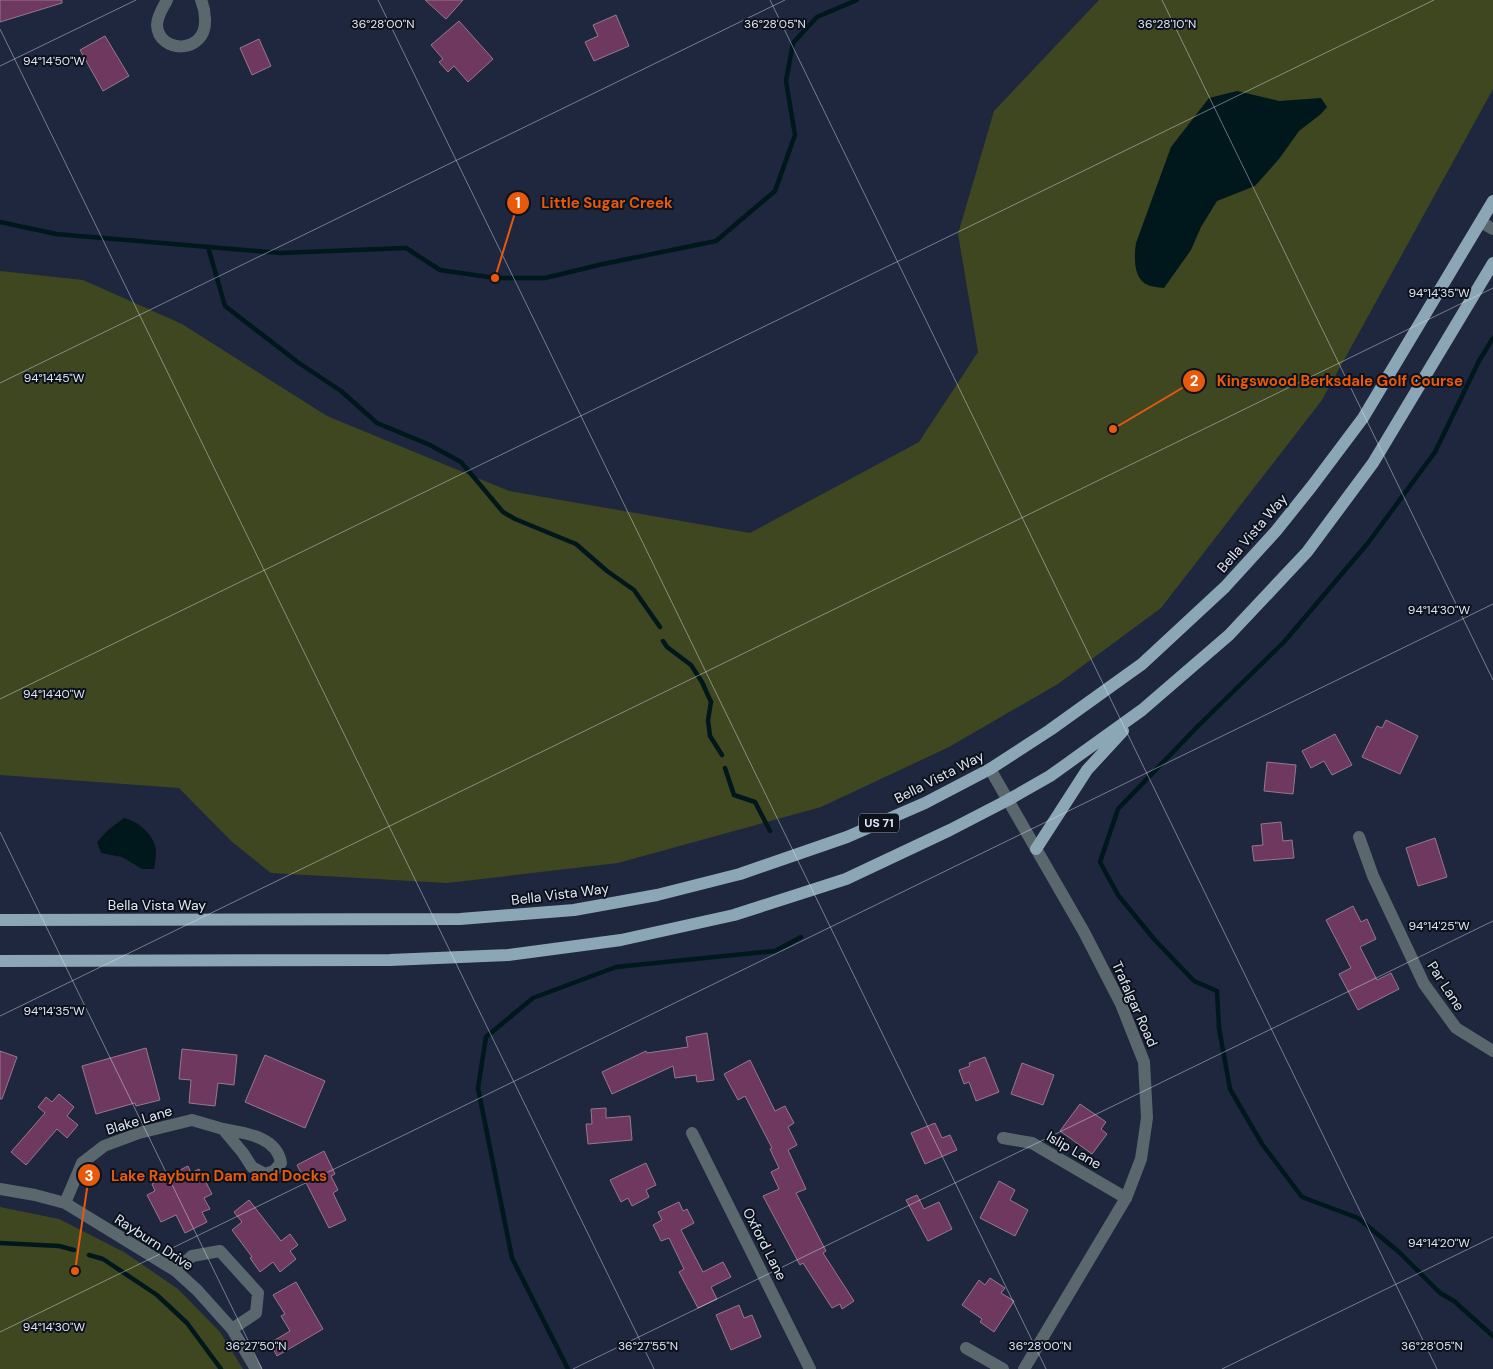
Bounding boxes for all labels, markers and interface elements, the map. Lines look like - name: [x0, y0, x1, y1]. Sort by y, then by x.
- text: 36°28'00"N: [352, 16, 414, 32]
- text: 36°28'05"N: [744, 16, 806, 32]
- text: 36°28'10"N: [1138, 16, 1196, 32]
- text: 94°14'50"W: [23, 53, 85, 69]
- callout: Little Sugar Creek: [506, 188, 683, 218]
- text: 1: [515, 193, 521, 213]
- text: Little Sugar Creek: [541, 193, 673, 213]
- text: 94°14'35"W: [1408, 285, 1470, 301]
- callout: Kingswood Berksdale Golf Course: [1182, 366, 1473, 396]
- text: 94°14'45"W: [24, 370, 85, 386]
- text: 2: [1190, 371, 1199, 391]
- text: Kingswood Berksdale Golf Course: [1217, 371, 1463, 391]
- street label: Bella Vista Way: [1213, 490, 1291, 576]
- text: 94°14'30"W: [1408, 602, 1471, 618]
- text: 94°14'40"W: [23, 686, 85, 702]
- street label: Bella Vista Way: [891, 747, 987, 807]
- road number: US 71: [859, 814, 899, 832]
- street label: Bella Vista Way: [510, 879, 610, 909]
- street label: Bella Vista Way: [108, 896, 206, 914]
- text: 94°14'25"W: [1408, 918, 1470, 934]
- street label: Trafalgar Road: [1108, 958, 1162, 1050]
- street label: Par Lane: [1423, 958, 1469, 1014]
- text: 94°14'35"W: [23, 1003, 85, 1019]
- street label: Blake Lane: [104, 1101, 174, 1139]
- street label: Islip Lane: [1043, 1127, 1105, 1173]
- callout: Lake Rayburn Dam and Docks: [76, 1160, 337, 1190]
- text: 3: [84, 1166, 94, 1186]
- text: Lake Rayburn Dam and Docks: [111, 1166, 327, 1186]
- street label: Oxford Lane: [739, 1205, 791, 1283]
- street label: Rayburn Drive: [111, 1210, 197, 1274]
- text: 94°14'20"W: [1408, 1235, 1470, 1251]
- text: 94°14'30"W: [23, 1319, 86, 1335]
- text: 36°27'50"N: [225, 1338, 287, 1354]
- text: 36°27'55"N: [618, 1338, 678, 1354]
- text: 36°28'00"N: [1009, 1338, 1071, 1354]
- text: 36°28'05"N: [1401, 1338, 1463, 1354]

